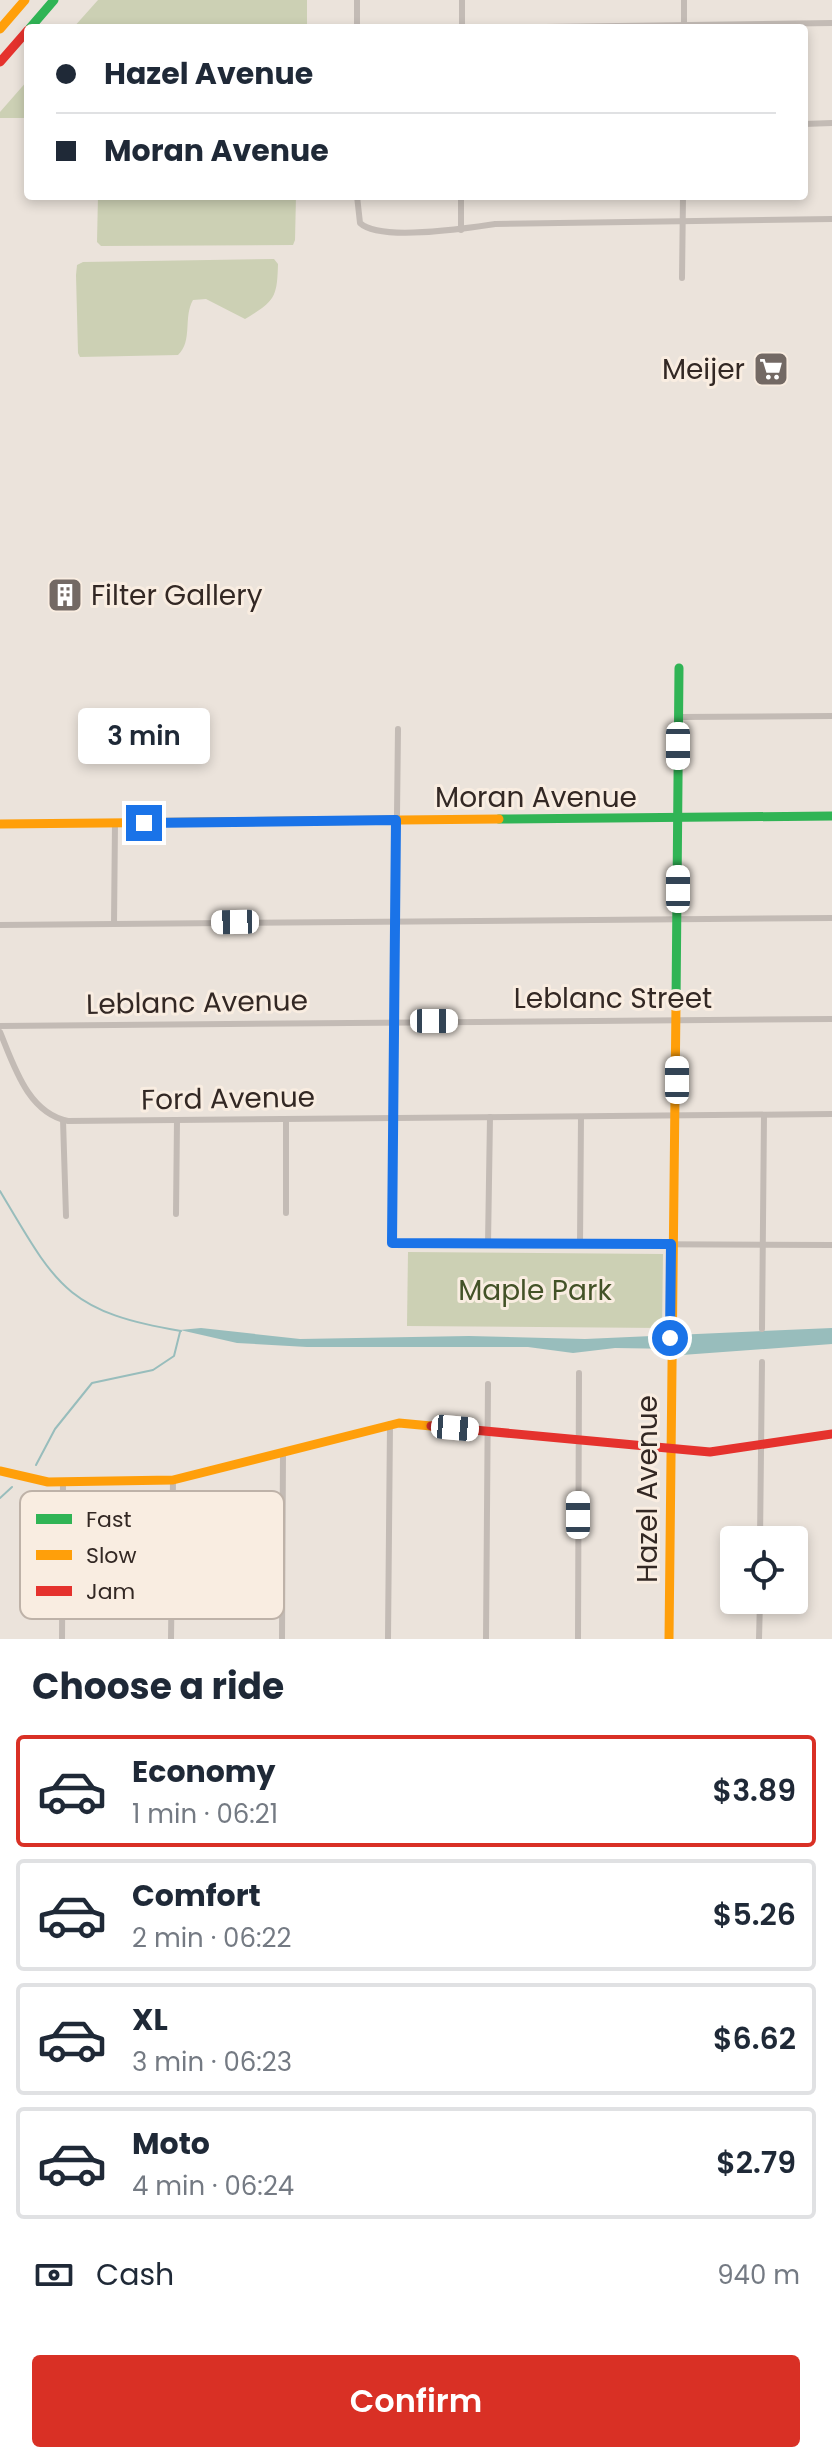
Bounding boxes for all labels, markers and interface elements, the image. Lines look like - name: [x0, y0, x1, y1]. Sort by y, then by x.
- text: Hazel Avenue: [104, 52, 313, 95]
- text: Moran Avenue: [104, 129, 329, 172]
- place label: Meijer: [662, 350, 745, 389]
- supermarket icon: Meijer: [752, 350, 790, 388]
- building icon: Filter Gallery: [46, 576, 84, 614]
- place label: Filter Gallery: [91, 576, 263, 615]
- callout: 3 min: [78, 707, 210, 763]
- text: 3 min: [107, 718, 181, 754]
- car: [666, 722, 690, 770]
- street label: Moran Avenue: [435, 778, 637, 817]
- route end: [126, 805, 162, 841]
- car: [666, 865, 690, 913]
- car: [211, 910, 259, 934]
- street label: Leblanc Street: [514, 979, 712, 1018]
- street label: Leblanc Avenue: [86, 981, 308, 1024]
- car: [410, 1009, 458, 1033]
- car: [665, 1056, 689, 1104]
- street label: Ford Avenue: [141, 1077, 315, 1120]
- park label: Maple Park: [458, 1271, 612, 1310]
- route start: [652, 1320, 688, 1356]
- street label: Hazel Avenue: [628, 1395, 667, 1583]
- car: [430, 1414, 480, 1442]
- legend: [20, 1491, 284, 1619]
- car: [566, 1491, 590, 1539]
- text: Fast: [86, 1504, 131, 1535]
- map controls: [720, 1526, 808, 1614]
- button: locate: [720, 1526, 808, 1614]
- text: Slow: [86, 1540, 136, 1571]
- text: Jam: [86, 1576, 135, 1607]
- text: Choose a ride: [32, 1661, 284, 1712]
- text: Economy: [132, 1750, 276, 1793]
- icon: car: [36, 1755, 108, 1827]
- text: $3.89: [713, 1769, 796, 1812]
- text: 1 min · 06:21: [132, 1796, 278, 1832]
- text: Comfort: [132, 1874, 261, 1917]
- icon: car: [36, 1879, 108, 1951]
- text: $5.26: [713, 1893, 796, 1936]
- text: 2 min · 06:22: [132, 1920, 291, 1956]
- text: XL: [132, 1998, 168, 2041]
- icon: car: [36, 2003, 108, 2075]
- text: $6.62: [713, 2017, 796, 2060]
- text: 3 min · 06:23: [132, 2044, 292, 2080]
- text: Moto: [132, 2122, 210, 2165]
- icon: car: [36, 2127, 108, 2199]
- text: $2.79: [716, 2141, 796, 2184]
- text: 4 min · 06:24: [132, 2168, 294, 2204]
- icon: cash: [32, 2253, 76, 2297]
- text: Cash: [96, 2253, 174, 2296]
- text: 940 m: [717, 2257, 800, 2293]
- button: Confirm: [32, 2355, 800, 2447]

